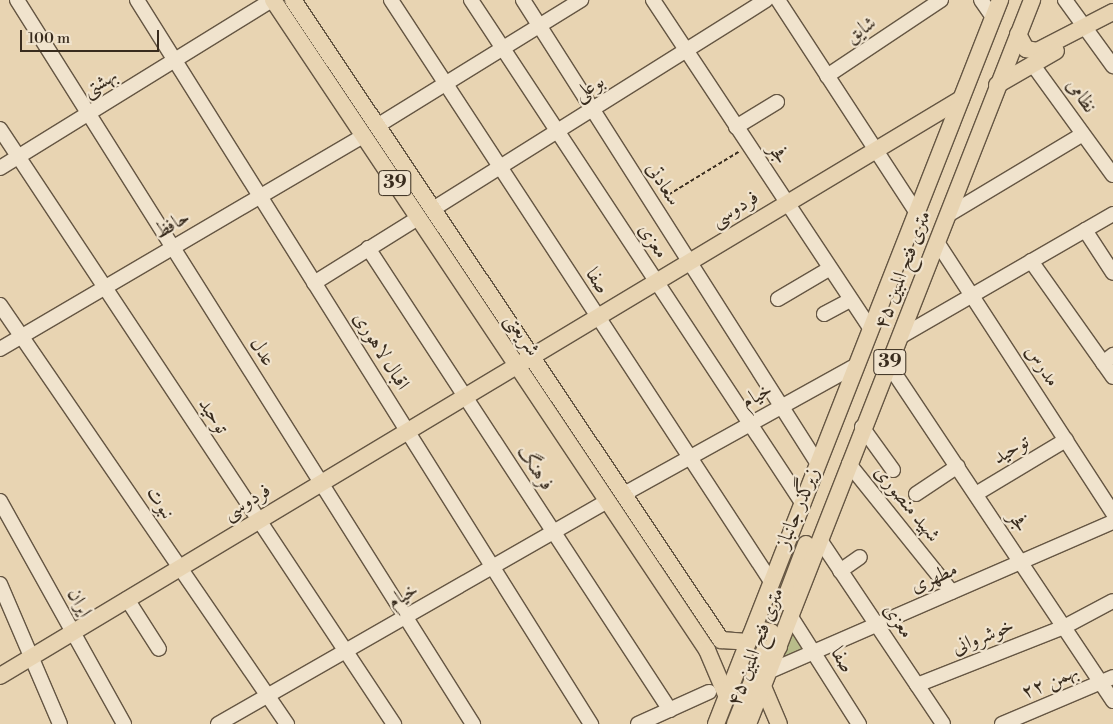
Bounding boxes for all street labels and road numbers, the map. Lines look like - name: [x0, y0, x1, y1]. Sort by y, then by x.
- street label: شایق: [841, 11, 881, 49]
- street label: بهشتی: [78, 63, 122, 103]
- street label: بوعلی: [569, 69, 609, 107]
- street label: نظامی: [1061, 74, 1101, 118]
- street label: فجر: [762, 139, 794, 169]
- street label: سعادتی: [640, 158, 686, 210]
- road number: 39: [378, 167, 412, 200]
- street label: فردوسی: [707, 186, 763, 232]
- street label: حافظ: [150, 205, 194, 245]
- street label: ۴۵ متری فتح المبین: [869, 207, 937, 333]
- street label: معزی: [633, 219, 673, 263]
- street label: صفا: [580, 264, 614, 298]
- street label: اقبال لاهوری: [348, 307, 414, 395]
- street label: شریعتی: [499, 309, 545, 361]
- street label: عدل: [244, 333, 280, 371]
- street label: مدرس: [1020, 341, 1064, 391]
- road number: 39: [872, 346, 908, 378]
- street label: خیام: [737, 378, 777, 414]
- street label: توحید: [193, 393, 233, 439]
- street label: توحید: [988, 430, 1034, 470]
- street label: فرهنگ: [511, 441, 559, 495]
- street label: شهید منصوری: [869, 461, 945, 547]
- street label: زیرگذر جانباز: [771, 464, 825, 552]
- street label: فردوسی: [219, 479, 275, 525]
- street label: نبوت: [140, 482, 180, 524]
- street label: فجر: [1002, 507, 1034, 537]
- street label: مطهری: [907, 557, 961, 599]
- street label: خیام: [383, 578, 423, 614]
- street label: ایران: [61, 584, 97, 622]
- street label: ۴۵ متری فتح المبین: [722, 584, 790, 710]
- street label: معزی: [878, 599, 918, 643]
- street label: خوشروانی: [948, 614, 1018, 660]
- street label: صفا: [825, 643, 859, 677]
- street label: ۲۲ بهمن: [1018, 659, 1082, 705]

